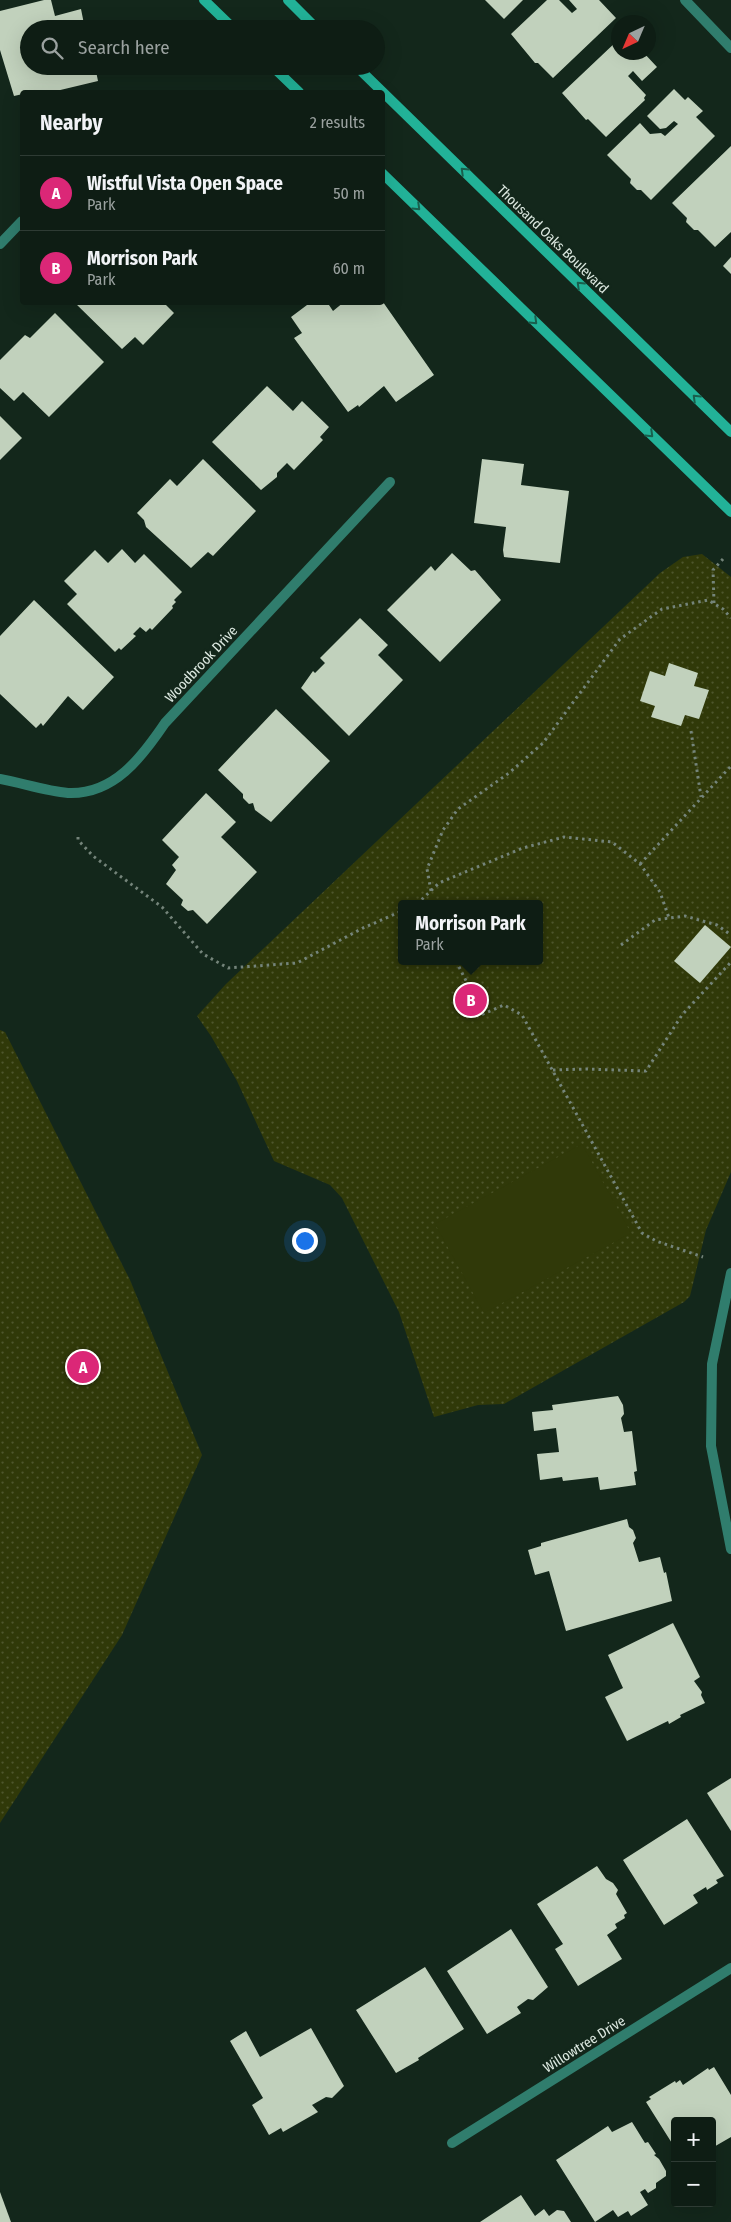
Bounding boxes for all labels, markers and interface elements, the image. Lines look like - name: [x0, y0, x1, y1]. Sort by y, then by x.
- north arrow: [611, 15, 656, 60]
- search box: [20, 20, 385, 75]
- icon: search: [38, 34, 66, 62]
- text: Search here: [78, 36, 170, 59]
- text: Nearby: [40, 110, 102, 136]
- text: 2 results: [310, 113, 365, 132]
- one-way arrow: [460, 168, 469, 177]
- text: Wistful Vista Open Space: [87, 172, 283, 195]
- street label: Thousand Oaks Boulevard: [493, 182, 612, 297]
- text: A: [52, 184, 60, 203]
- text: 50 m: [333, 184, 365, 203]
- text: Park: [87, 195, 115, 214]
- one-way arrow: [412, 201, 421, 210]
- text: Morrison Park: [87, 247, 198, 270]
- text: B: [52, 259, 60, 278]
- text: 60 m: [333, 259, 365, 278]
- text: Park: [87, 270, 115, 289]
- one-way arrow: [577, 282, 586, 291]
- one-way arrow: [528, 315, 537, 324]
- one-way arrow: [693, 395, 702, 404]
- one-way arrow: [645, 428, 654, 437]
- street label: Woodbrook Drive: [161, 622, 241, 706]
- popup: [398, 900, 543, 965]
- text: Morrison Park: [415, 912, 526, 935]
- text: Park: [415, 935, 444, 954]
- pin: B: [455, 981, 487, 1019]
- your location: [292, 1228, 318, 1254]
- pin: A: [67, 1348, 99, 1386]
- street label: Willowtree Drive: [540, 2012, 629, 2076]
- map controls: [671, 2117, 716, 2207]
- button: +: [671, 2117, 716, 2162]
- button: −: [671, 2162, 716, 2207]

